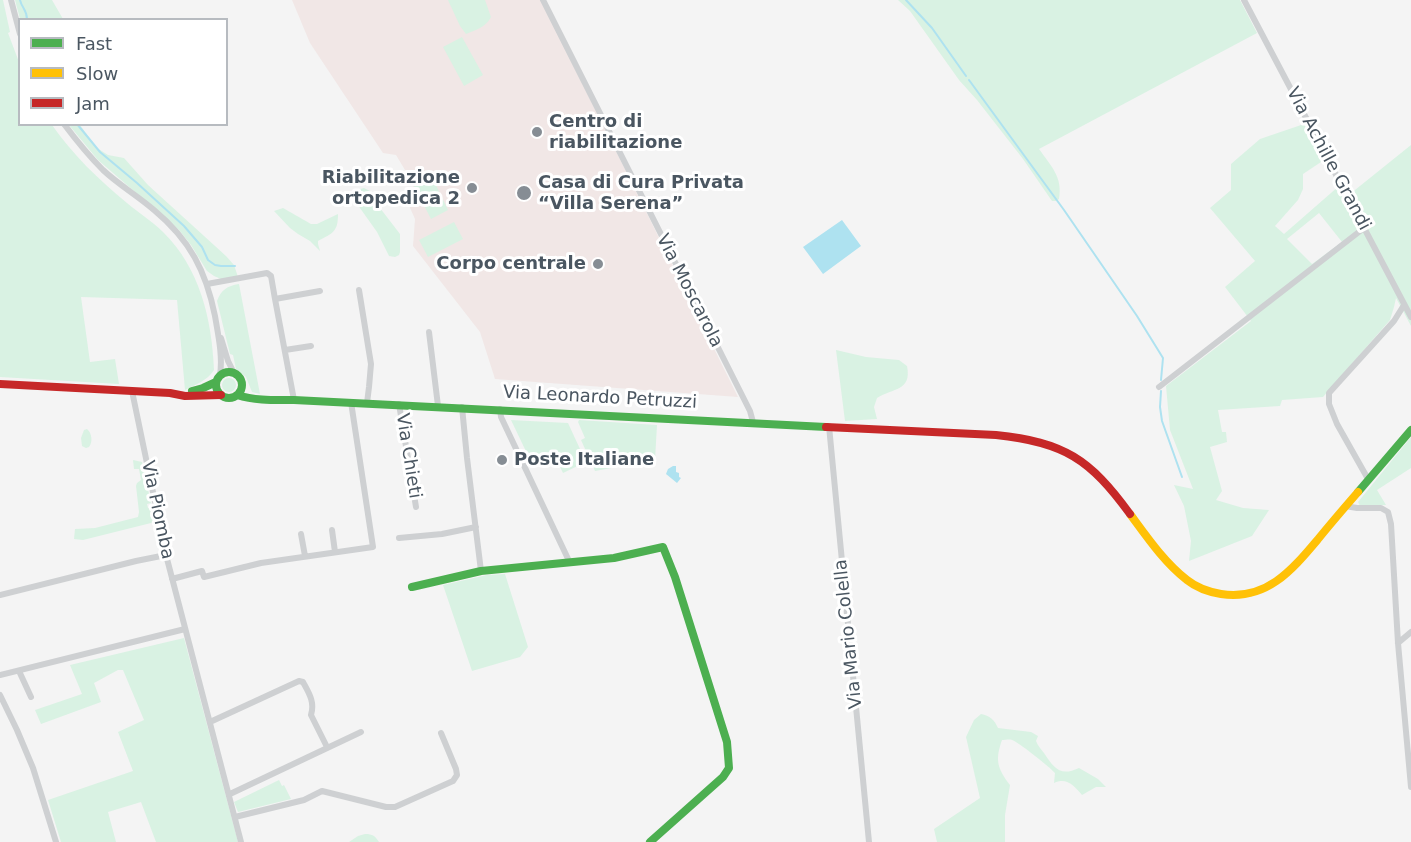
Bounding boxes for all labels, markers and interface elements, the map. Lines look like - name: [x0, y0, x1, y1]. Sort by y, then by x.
- legend: [18, 18, 228, 126]
- text: Fast: [76, 33, 112, 54]
- text: Slow: [76, 63, 118, 84]
- street label: Via Achille Grandi: [1281, 84, 1375, 234]
- text: Jam: [76, 93, 110, 114]
- place label: Centro di riabilitazione: [549, 111, 682, 154]
- marker: Centro di riabilitazione: [530, 125, 544, 139]
- place label: Riabilitazione ortopedica 2: [322, 167, 460, 210]
- place label: Casa di Cura Privata “Villa Serena”: [538, 172, 744, 214]
- marker: Riabilitazione ortopedica 2: [465, 181, 479, 195]
- marker: Casa di Cura Privata “Villa Serena”: [515, 184, 533, 202]
- street label: Via Moscarola: [651, 231, 727, 351]
- place label: Corpo centrale: [436, 253, 586, 275]
- marker: Corpo centrale: [591, 257, 605, 271]
- street label: Via Leonardo Petruzzi: [502, 382, 698, 414]
- street label: Via Chieti: [391, 412, 425, 500]
- place label: Poste Italiane: [514, 449, 654, 471]
- marker: Poste Italiane: [495, 453, 509, 467]
- street label: Via Piomba: [136, 459, 178, 561]
- street label: Via Mario Colella: [830, 558, 868, 710]

